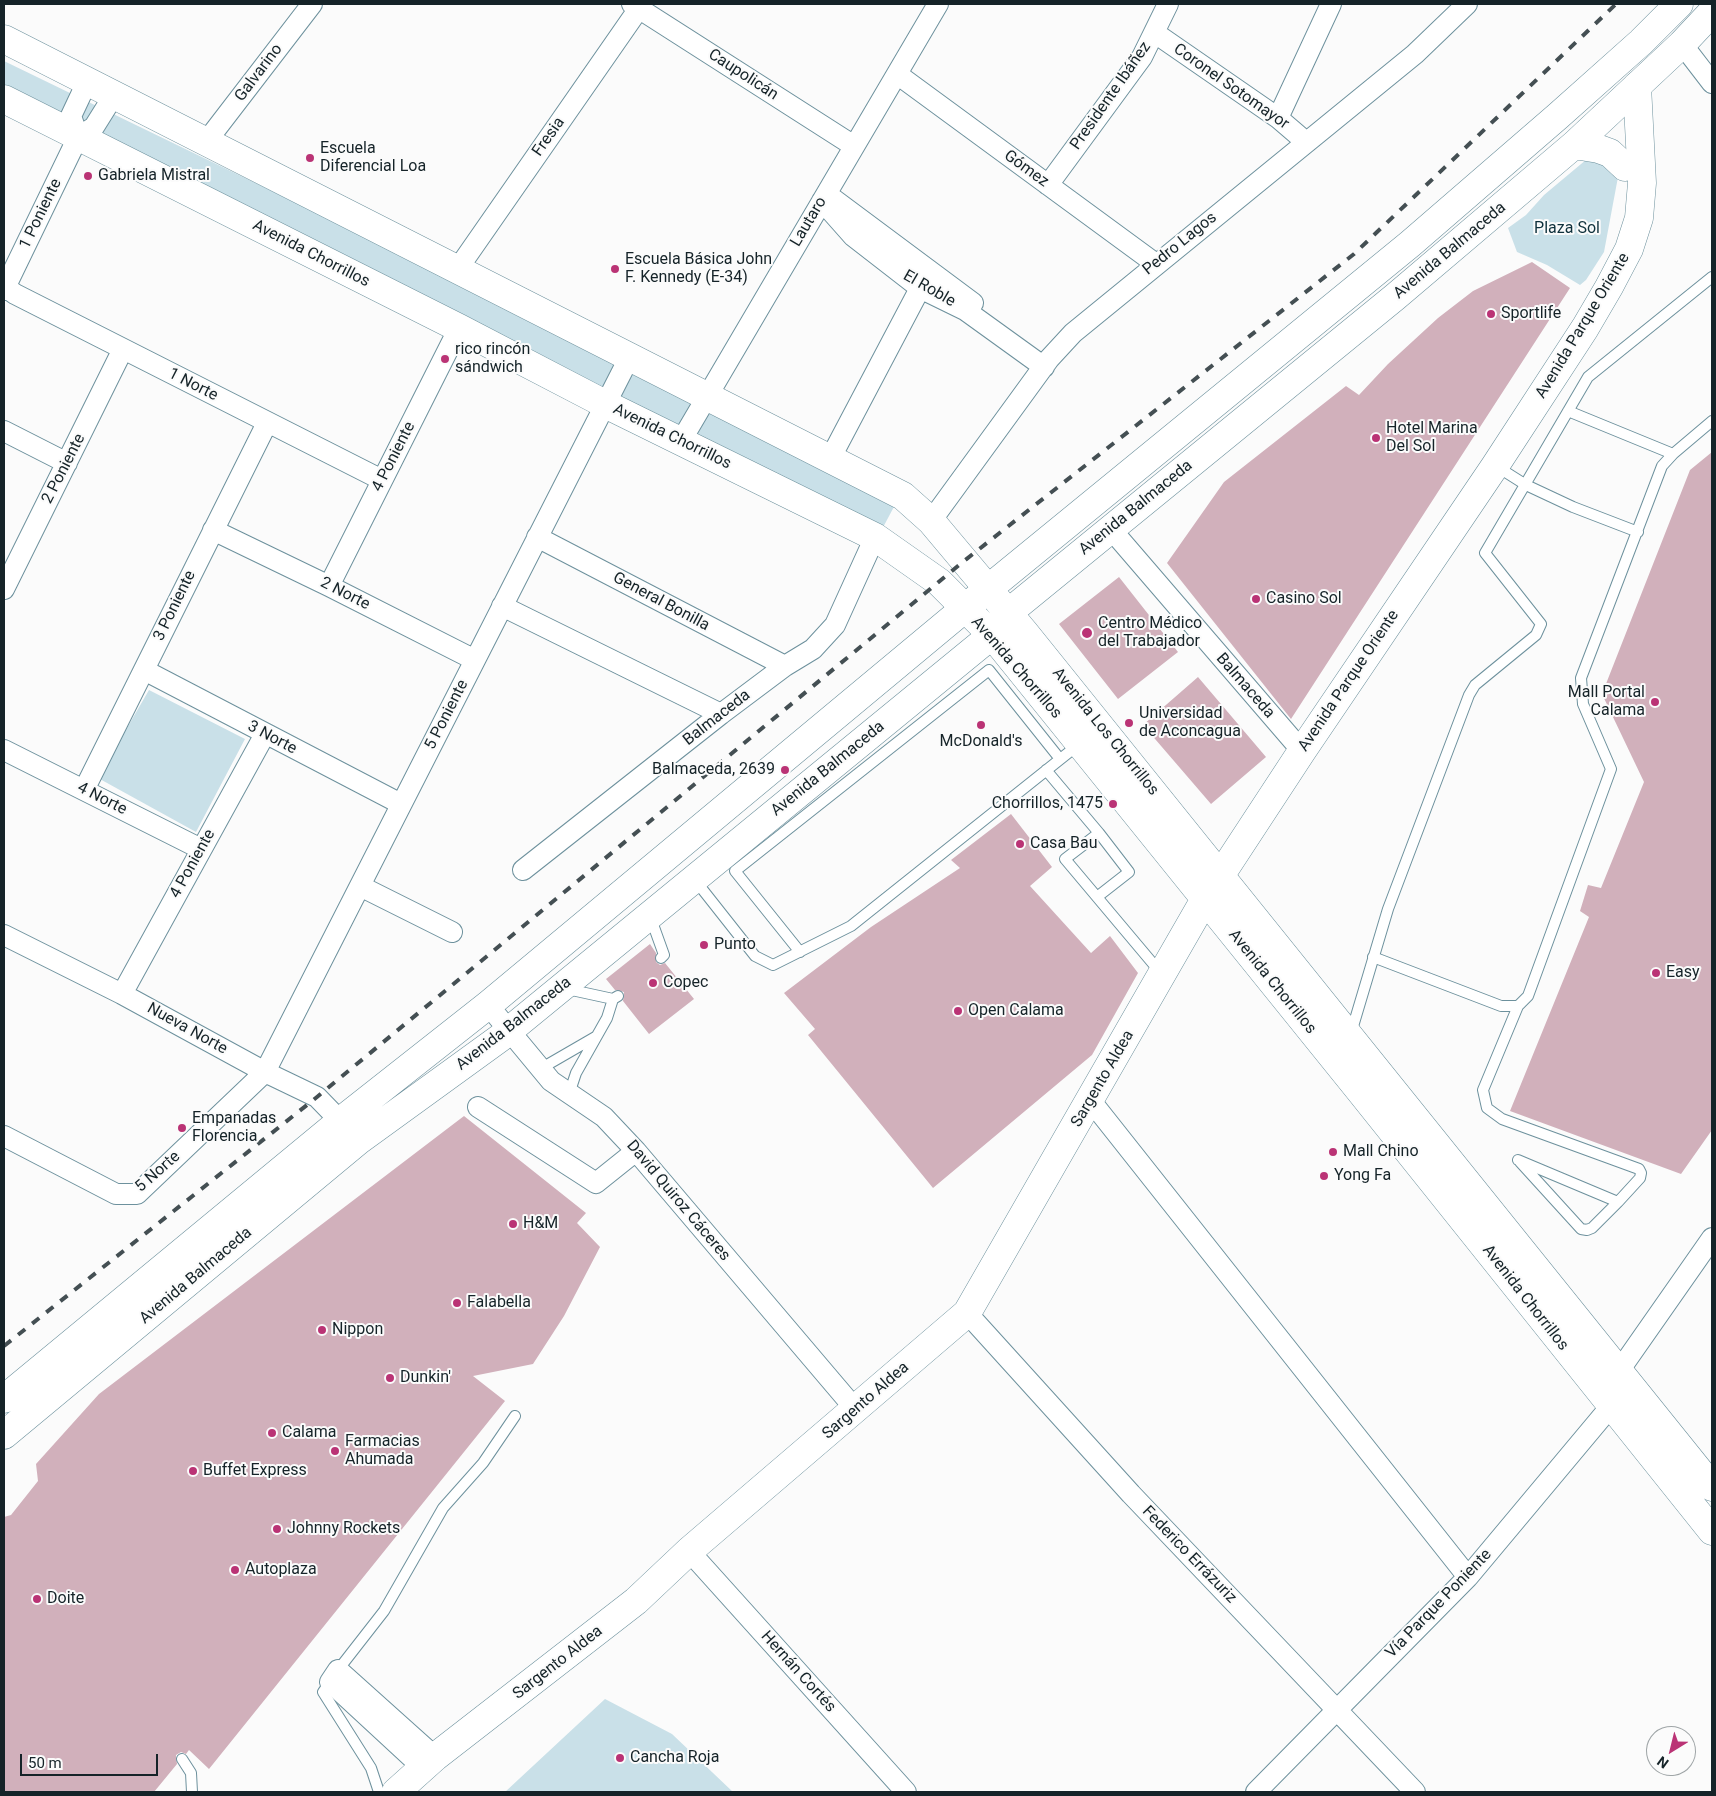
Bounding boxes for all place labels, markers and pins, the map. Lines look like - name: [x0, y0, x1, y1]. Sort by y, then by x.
- place label: Escuela Diferencial Loa: [320, 139, 426, 177]
- marker: Escuela Diferencial Loa: [304, 152, 316, 164]
- place label: Gabriela Mistral: [98, 166, 210, 186]
- marker: Gabriela Mistral: [82, 170, 94, 182]
- place label: Escuela Básica John F. Kennedy (E-34): [625, 250, 772, 288]
- marker: Escuela Básica John F. Kennedy (E-34): [609, 263, 621, 275]
- place label: Sportlife: [1501, 304, 1561, 324]
- marker: Sportlife: [1485, 308, 1497, 320]
- place label: rico rincón sándwich: [455, 340, 530, 378]
- marker: rico rincón sándwich: [439, 353, 451, 365]
- place label: Hotel Marina Del Sol: [1386, 419, 1478, 457]
- marker: Hotel Marina Del Sol: [1370, 432, 1382, 444]
- place label: Casino Sol: [1266, 589, 1342, 609]
- marker: Casino Sol: [1250, 593, 1262, 605]
- place label: Centro Médico del Trabajador: [1098, 614, 1202, 652]
- marker: Centro Médico del Trabajador: [1080, 626, 1094, 640]
- place label: Mall Portal Calama: [1568, 683, 1645, 721]
- marker: Mall Portal Calama: [1649, 696, 1661, 708]
- place label: Universidad de Aconcagua: [1139, 704, 1241, 742]
- marker: Universidad de Aconcagua: [1123, 717, 1135, 729]
- marker: McDonald's: [975, 719, 987, 731]
- place label: McDonald's: [940, 732, 1022, 752]
- place label: Balmaceda, 2639: [652, 760, 775, 780]
- marker: Balmaceda, 2639: [779, 764, 791, 776]
- place label: Chorrillos, 1475: [992, 794, 1103, 814]
- marker: Chorrillos, 1475: [1107, 798, 1119, 810]
- place label: Casa Bau: [1030, 834, 1098, 854]
- marker: Casa Bau: [1014, 838, 1026, 850]
- place label: Punto: [714, 935, 756, 955]
- marker: Punto: [698, 939, 710, 951]
- place label: Easy: [1666, 963, 1700, 983]
- marker: Easy: [1650, 967, 1662, 979]
- place label: Copec: [663, 973, 708, 993]
- marker: Copec: [647, 977, 659, 989]
- place label: Open Calama: [968, 1001, 1064, 1021]
- marker: Open Calama: [952, 1005, 964, 1017]
- place label: Empanadas Florencia: [192, 1109, 276, 1147]
- marker: Empanadas Florencia: [176, 1122, 188, 1134]
- place label: Mall Chino: [1343, 1142, 1419, 1162]
- marker: Mall Chino: [1327, 1146, 1339, 1158]
- place label: Yong Fa: [1334, 1166, 1391, 1186]
- marker: Yong Fa: [1318, 1170, 1330, 1182]
- place label: H&M: [523, 1214, 558, 1234]
- marker: H&M: [507, 1218, 519, 1230]
- place label: Falabella: [467, 1293, 531, 1313]
- marker: Falabella: [451, 1297, 463, 1309]
- place label: Nippon: [332, 1320, 383, 1340]
- marker: Nippon: [316, 1324, 328, 1336]
- place label: Dunkin': [400, 1368, 451, 1388]
- marker: Dunkin': [384, 1372, 396, 1384]
- place label: Calama: [282, 1423, 336, 1443]
- marker: Calama: [266, 1427, 278, 1439]
- place label: Farmacias Ahumada: [345, 1432, 420, 1470]
- marker: Farmacias Ahumada: [329, 1445, 341, 1457]
- place label: Buffet Express: [203, 1461, 307, 1481]
- marker: Buffet Express: [187, 1465, 199, 1477]
- place label: Johnny Rockets: [287, 1519, 400, 1539]
- marker: Johnny Rockets: [271, 1523, 283, 1535]
- place label: Autoplaza: [245, 1560, 317, 1580]
- marker: Autoplaza: [229, 1564, 241, 1576]
- place label: Doite: [47, 1589, 84, 1609]
- marker: Doite: [31, 1593, 43, 1605]
- place label: Cancha Roja: [630, 1748, 719, 1768]
- marker: Cancha Roja: [614, 1752, 626, 1764]

